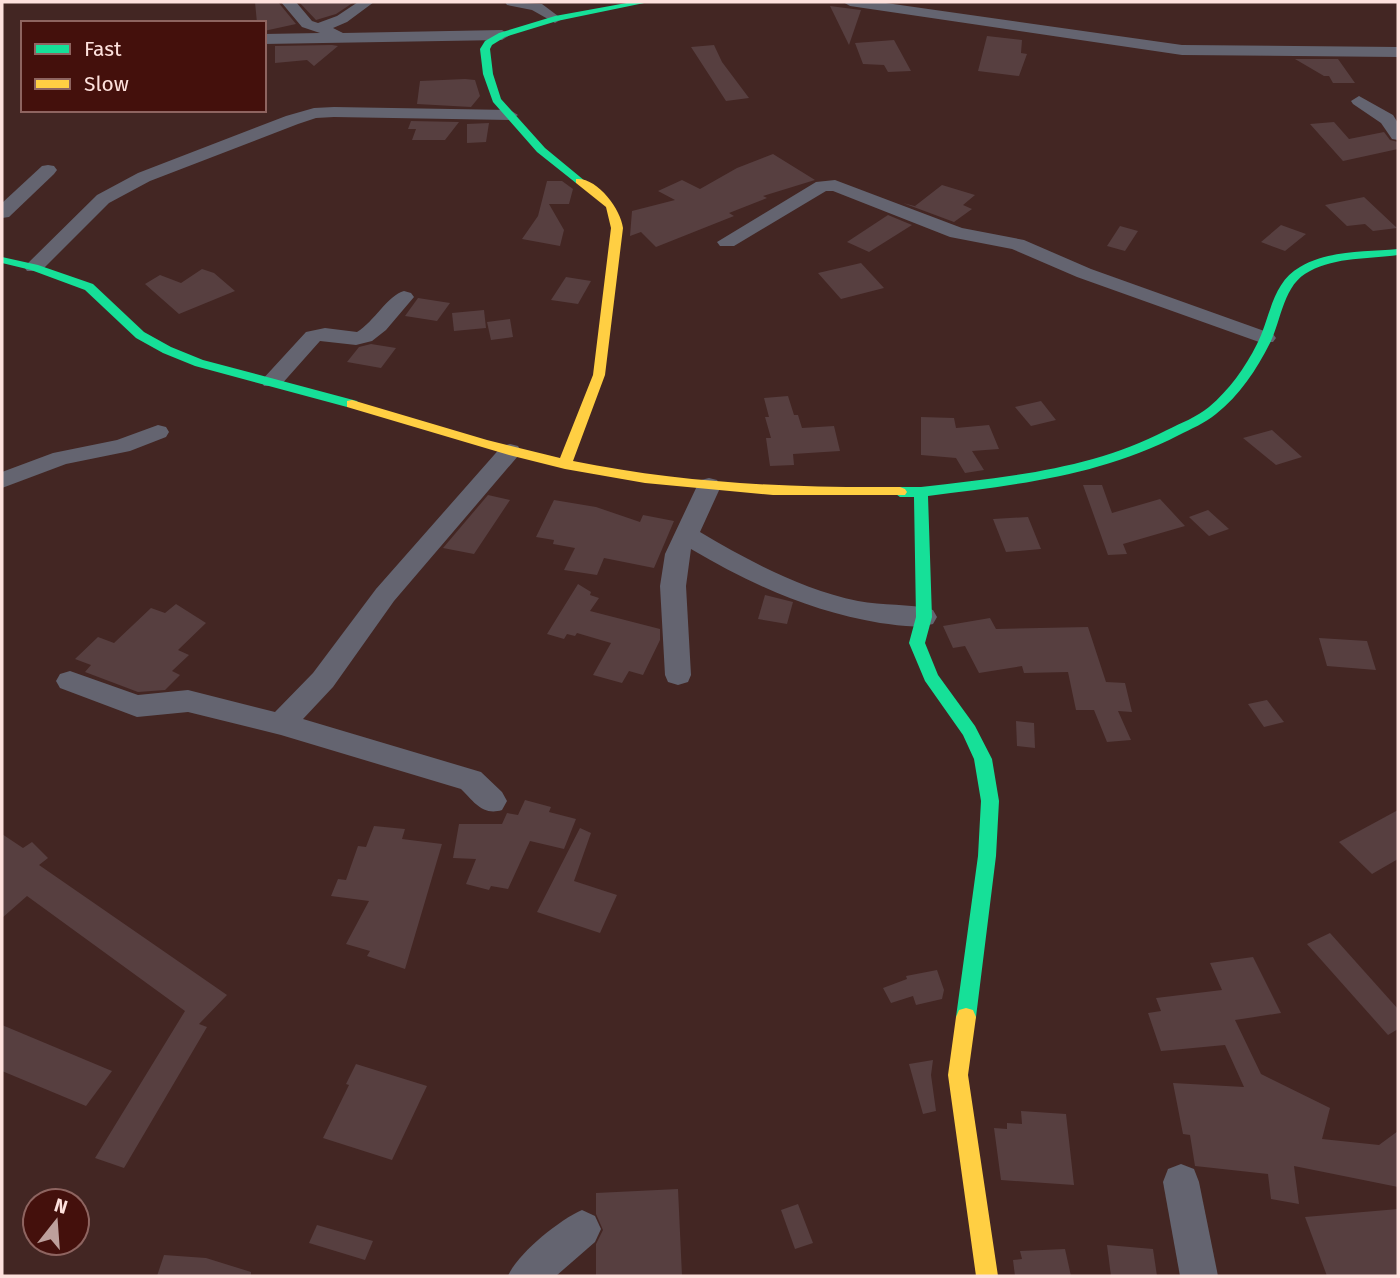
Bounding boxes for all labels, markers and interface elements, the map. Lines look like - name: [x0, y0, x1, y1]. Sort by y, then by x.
- legend: [21, 21, 266, 112]
- text: Fast: [84, 36, 122, 62]
- text: Slow: [84, 71, 129, 97]
- north arrow: [21, 1187, 91, 1257]
- text: N: [51, 1193, 70, 1219]

